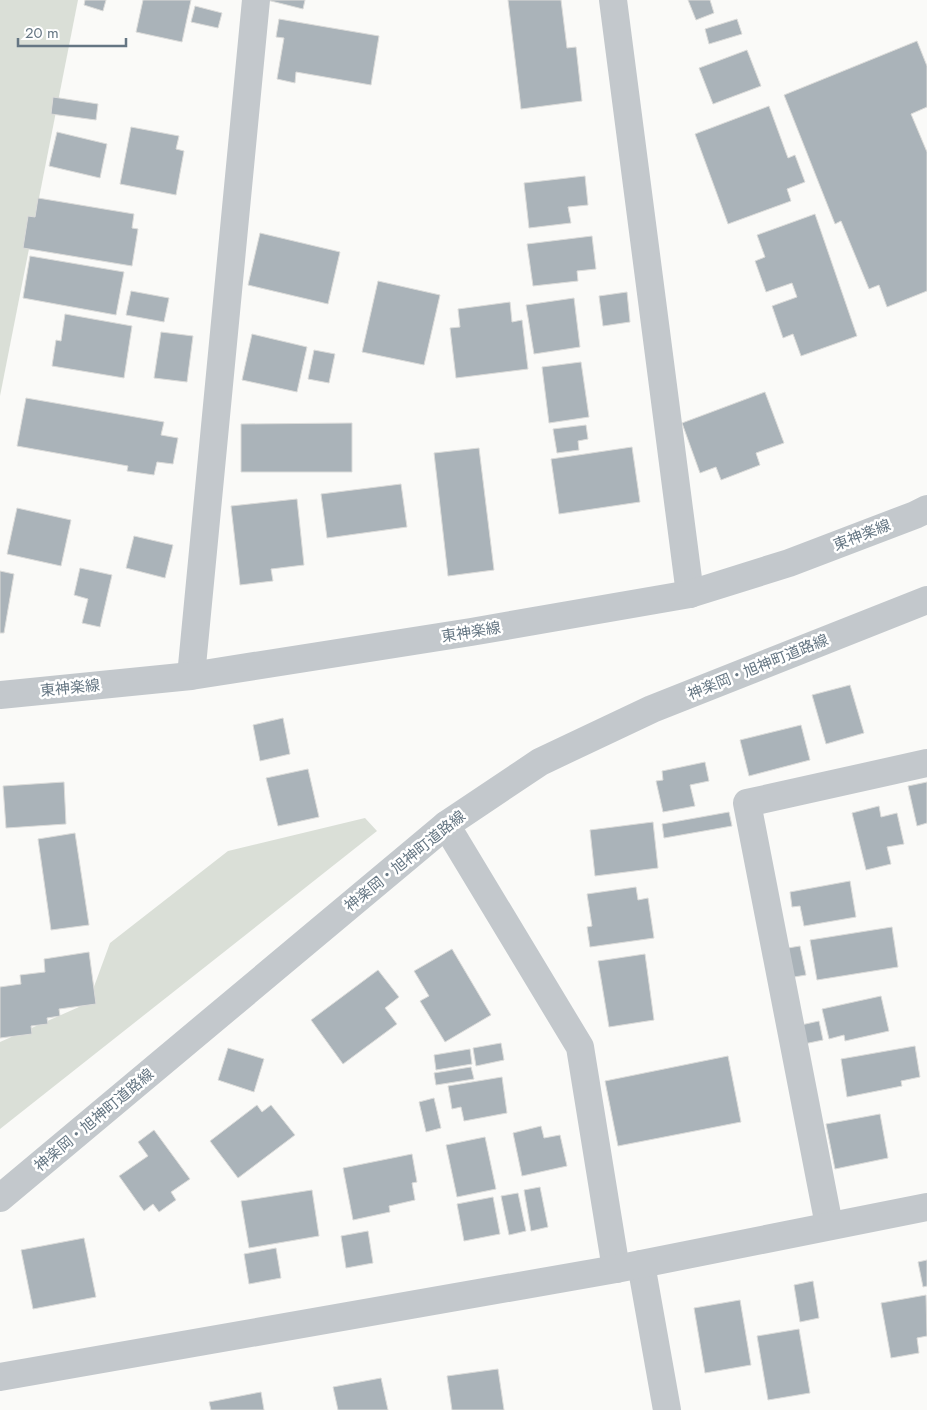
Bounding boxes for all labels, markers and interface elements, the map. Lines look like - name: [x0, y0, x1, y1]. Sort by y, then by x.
- scale bar: [18, 15, 125, 47]
- text: 20 m: [25, 22, 59, 44]
- street label: 東神楽線: [830, 514, 894, 556]
- street label: 東神楽線: [440, 616, 502, 648]
- street label: 神楽岡・旭神町道路線: [684, 629, 832, 705]
- street label: 東神楽線: [39, 674, 101, 702]
- street label: 神楽岡・旭神町道路線: [340, 805, 470, 917]
- street label: 神楽岡・旭神町道路線: [29, 1063, 159, 1177]

